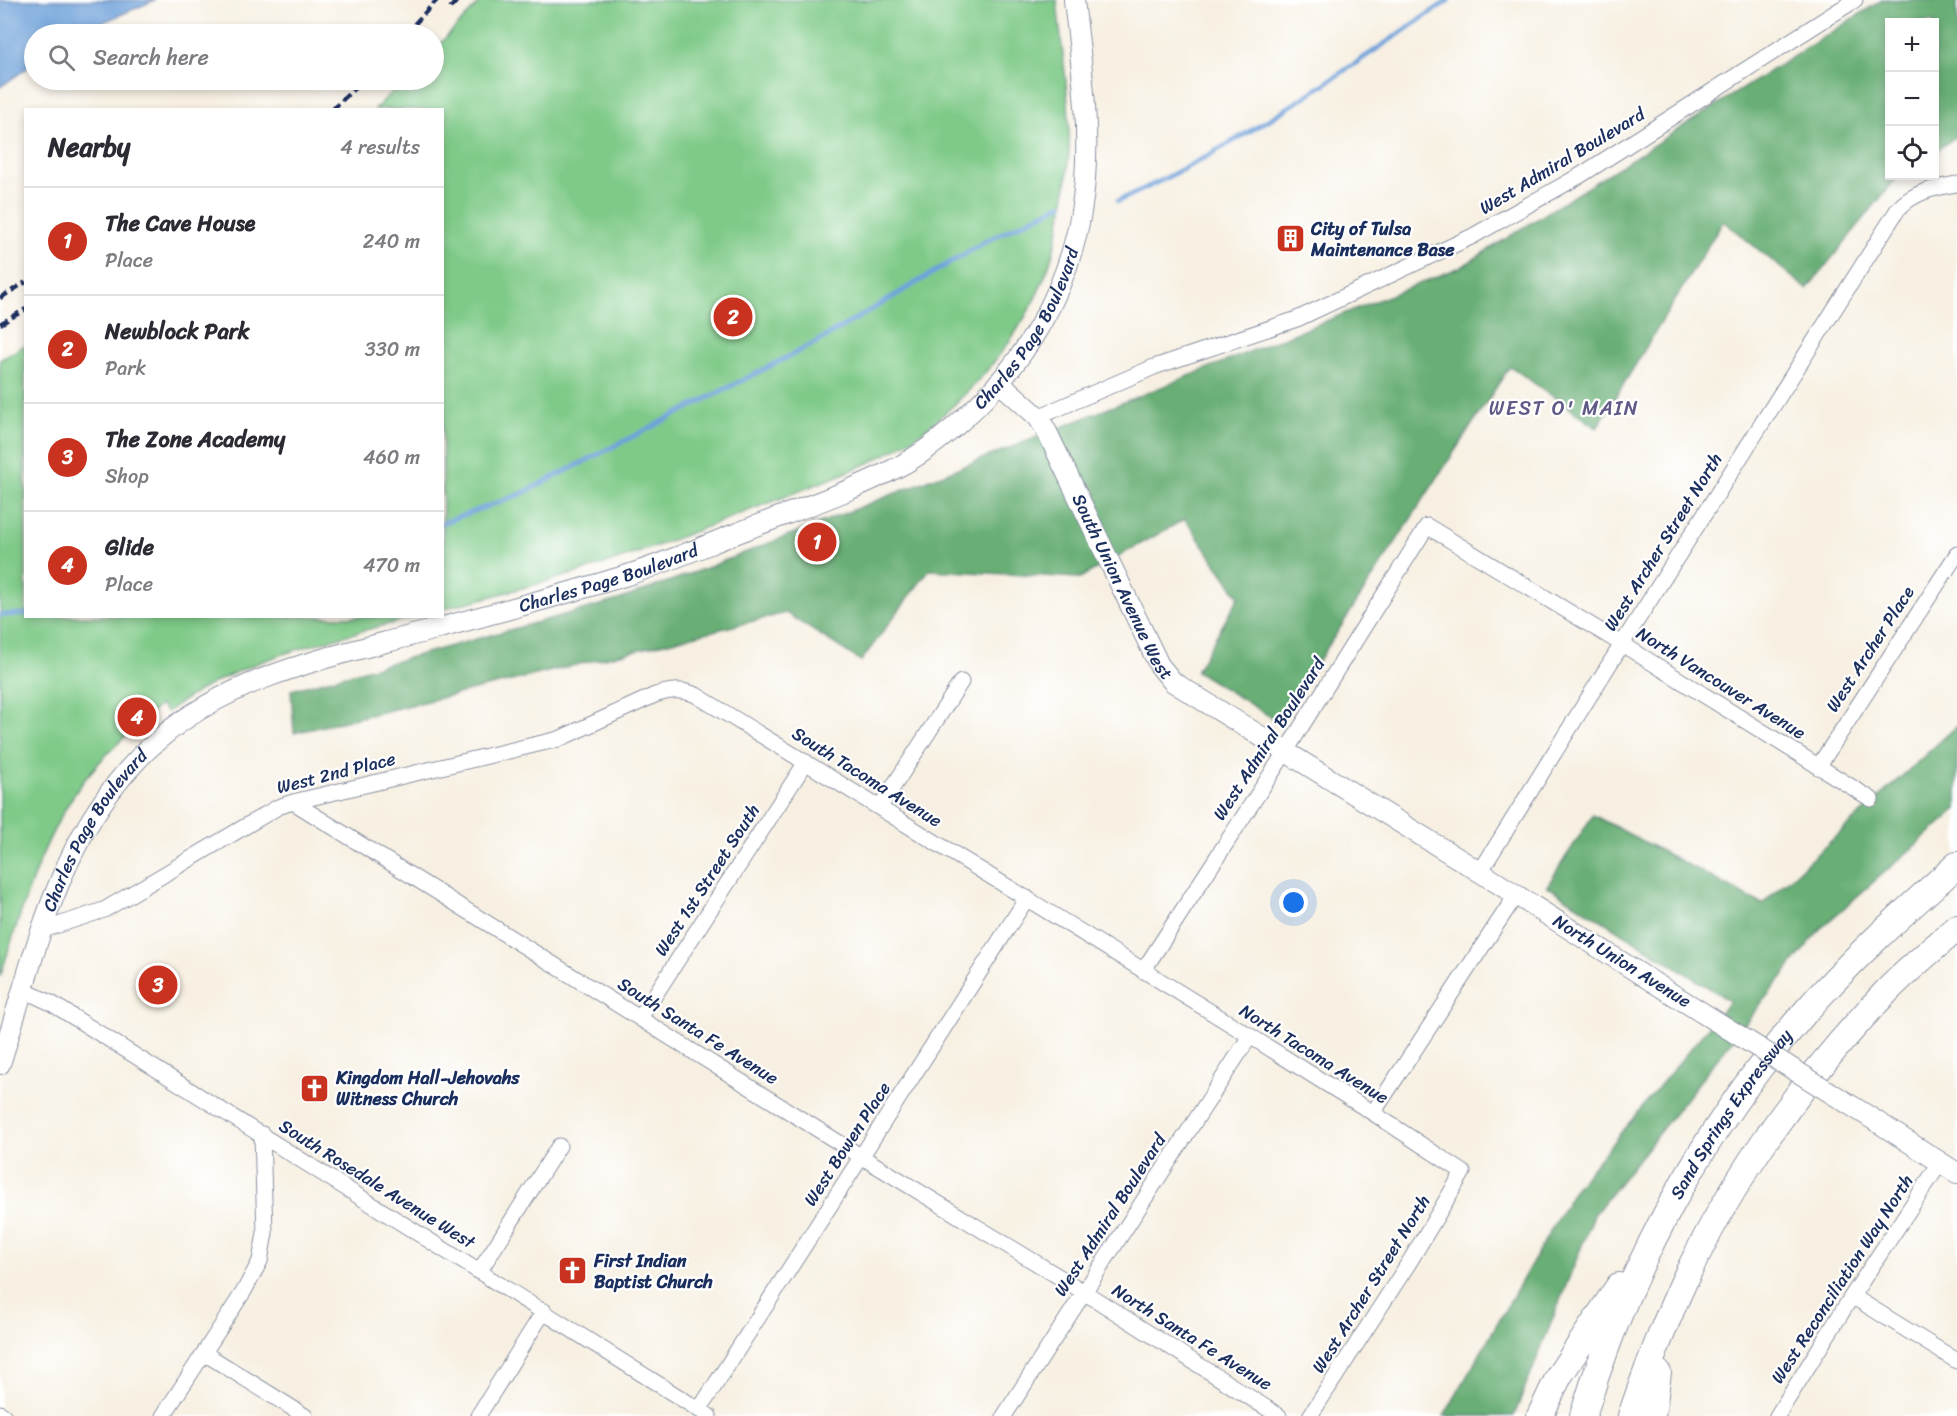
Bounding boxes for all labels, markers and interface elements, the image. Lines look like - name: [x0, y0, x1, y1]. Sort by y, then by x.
- map controls: [1885, 18, 1939, 180]
- button: +: [1885, 18, 1939, 72]
- search box: [24, 24, 444, 90]
- text: Search here: [93, 38, 209, 77]
- icon: search: [45, 41, 78, 74]
- button: −: [1885, 72, 1939, 126]
- street label: West Admiral Boulevard: [1473, 98, 1652, 223]
- text: Nearby: [48, 124, 130, 170]
- button: locate: [1885, 126, 1939, 180]
- text: 4 results: [340, 130, 420, 165]
- text: The Cave House: [105, 204, 255, 243]
- place label: City of Tulsa Maintenance Base: [1310, 213, 1455, 266]
- building icon: City of Tulsa Maintenance Base: [1274, 223, 1306, 255]
- text: 1: [63, 224, 72, 259]
- text: 240 m: [363, 224, 420, 259]
- street label: Charles Page Boulevard: [966, 242, 1089, 417]
- text: Place: [105, 243, 153, 278]
- pin: 2: [714, 294, 752, 340]
- text: Newblock Park: [105, 312, 249, 351]
- text: 2: [62, 332, 73, 367]
- text: 330 m: [365, 332, 420, 367]
- text: Park: [105, 351, 146, 386]
- district label: WEST O' MAIN: [1489, 391, 1639, 426]
- text: The Zone Academy: [105, 420, 285, 459]
- text: 3: [62, 440, 73, 475]
- text: 460 m: [363, 440, 420, 475]
- street label: West Archer Street North: [1595, 446, 1731, 638]
- text: Shop: [105, 459, 149, 494]
- street label: South Union Avenue West: [1063, 488, 1181, 687]
- pin: 1: [798, 520, 836, 564]
- text: Glide: [105, 528, 154, 567]
- street label: Charles Page Boulevard: [515, 534, 704, 622]
- text: 4: [61, 548, 74, 583]
- text: 470 m: [363, 548, 420, 583]
- text: Place: [105, 567, 153, 602]
- street label: West Archer Place: [1817, 579, 1923, 719]
- street label: North Vancouver Avenue: [1630, 618, 1812, 748]
- street label: West Admiral Boulevard: [1204, 650, 1335, 827]
- pin: 4: [118, 694, 156, 740]
- street label: South Tacoma Avenue: [785, 718, 949, 836]
- street label: Charles Page Boulevard: [33, 740, 157, 916]
- street label: West 2nd Place: [273, 743, 399, 803]
- street label: West 1st Street South: [646, 797, 768, 963]
- your location: [1279, 888, 1308, 917]
- street label: North Union Avenue: [1546, 905, 1698, 1017]
- pin: 3: [138, 962, 178, 1008]
- street label: South Santa Fe Avenue: [611, 968, 785, 1094]
- street label: North Tacoma Avenue: [1233, 995, 1395, 1113]
- street label: Sand Springs Expressway: [1661, 1021, 1801, 1205]
- place label: Kingdom Hall-Jehovahs Witness Church: [335, 1062, 520, 1115]
- church icon: Kingdom Hall-Jehovahs Witness Church: [299, 1072, 331, 1104]
- street label: West Bowen Place: [795, 1075, 899, 1213]
- street label: South Rosedale Avenue West: [273, 1110, 482, 1258]
- street label: West Admiral Boulevard: [1045, 1126, 1176, 1303]
- street label: West Reconciliation Way North: [1762, 1168, 1922, 1390]
- street label: West Archer Street North: [1303, 1188, 1439, 1380]
- place label: First Indian Baptist Church: [593, 1245, 713, 1298]
- church icon: First Indian Baptist Church: [557, 1255, 589, 1287]
- street label: North Santa Fe Avenue: [1105, 1275, 1279, 1399]

